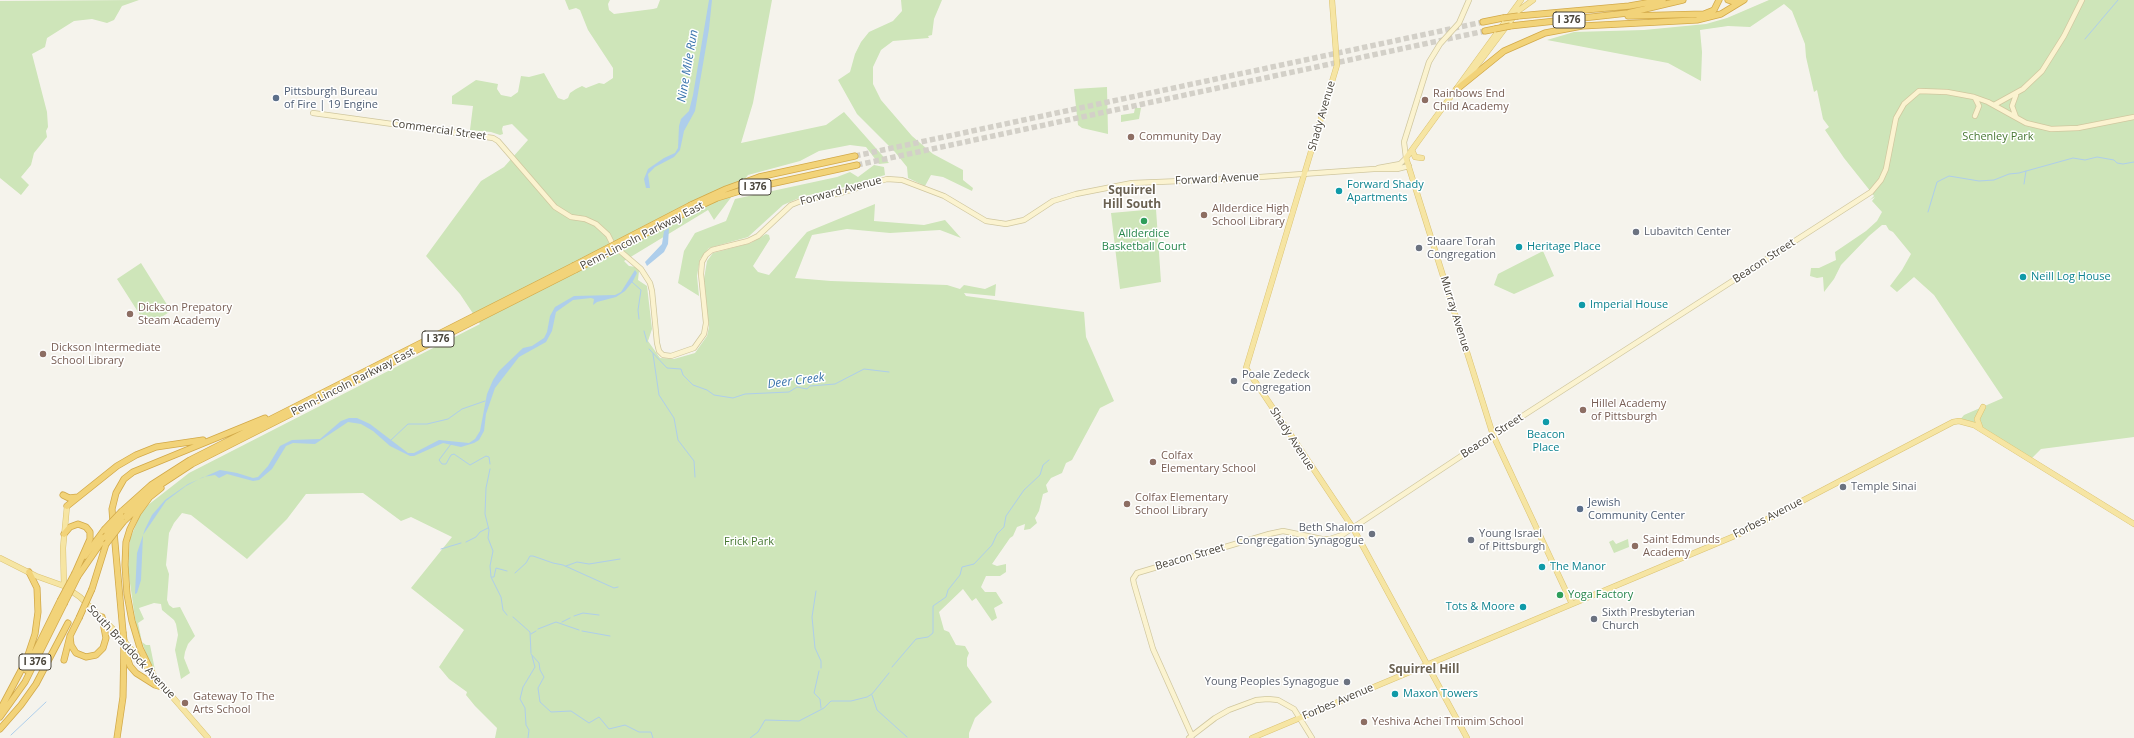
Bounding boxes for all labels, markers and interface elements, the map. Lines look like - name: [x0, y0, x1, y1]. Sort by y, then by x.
- road number: I 376: [1553, 12, 1585, 28]
- water label: Nine Mile Run: [675, 29, 701, 103]
- street label: Shady Avenue: [1306, 79, 1338, 153]
- place label: Pittsburgh Bureau of Fire | 19 Engine: [284, 85, 378, 111]
- place label: Rainbows End Child Academy: [1433, 87, 1509, 113]
- marker: Pittsburgh Bureau of Fire | 19 Engine: [271, 93, 281, 103]
- marker: Rainbows End Child Academy: [1420, 95, 1430, 105]
- street label: Commercial Street: [391, 117, 487, 143]
- place label: Community Day: [1139, 130, 1221, 144]
- park label: Schenley Park: [1962, 130, 2034, 144]
- marker: Community Day: [1126, 132, 1136, 142]
- street label: Forward Avenue: [1175, 170, 1259, 188]
- street label: Forward Avenue: [799, 174, 883, 208]
- place label: Forward Shady Apartments: [1347, 178, 1424, 204]
- road number: I 376: [739, 179, 771, 195]
- district label: Squirrel Hill South: [1103, 184, 1161, 212]
- marker: Forward Shady Apartments: [1334, 186, 1344, 196]
- street label: Penn-Lincoln Parkway East: [578, 199, 706, 273]
- place label: Allderdice High School Library: [1212, 202, 1289, 228]
- marker: Allderdice High School Library: [1199, 210, 1209, 220]
- marker: Allderdice Basketball Court: [1139, 216, 1149, 226]
- place label: Lubavitch Center: [1644, 225, 1731, 239]
- place label: Allderdice Basketball Court: [1102, 227, 1186, 253]
- marker: Lubavitch Center: [1631, 227, 1641, 237]
- place label: Shaare Torah Congregation: [1427, 235, 1496, 261]
- street label: Beacon Street: [1730, 236, 1798, 286]
- place label: Heritage Place: [1527, 240, 1601, 254]
- marker: Heritage Place: [1514, 242, 1524, 252]
- marker: Shaare Torah Congregation: [1414, 243, 1424, 253]
- place label: Neill Log House: [2031, 270, 2111, 284]
- marker: Neill Log House: [2018, 272, 2028, 282]
- street label: Murray Avenue: [1437, 275, 1473, 353]
- place label: Imperial House: [1590, 298, 1668, 312]
- marker: Imperial House: [1577, 300, 1587, 310]
- place label: Dickson Prepatory Steam Academy: [138, 301, 232, 327]
- marker: Dickson Prepatory Steam Academy: [125, 309, 135, 319]
- road number: I 376: [422, 331, 454, 347]
- place label: Dickson Intermediate School Library: [51, 341, 161, 367]
- street label: Penn-Lincoln Parkway East: [289, 345, 417, 419]
- marker: Dickson Intermediate School Library: [38, 349, 48, 359]
- place label: Poale Zedeck Congregation: [1242, 368, 1311, 394]
- water label: Deer Creek: [767, 370, 825, 392]
- marker: Poale Zedeck Congregation: [1229, 376, 1239, 386]
- place label: Hillel Academy of Pittsburgh: [1591, 397, 1666, 423]
- street label: Shady Avenue: [1267, 405, 1317, 473]
- marker: Hillel Academy of Pittsburgh: [1578, 405, 1588, 415]
- street label: Beacon Street: [1458, 411, 1526, 461]
- marker: Beacon Place: [1541, 417, 1551, 427]
- place label: Beacon Place: [1527, 428, 1565, 454]
- place label: Colfax Elementary School: [1161, 449, 1256, 475]
- marker: Colfax Elementary School: [1148, 457, 1158, 467]
- place label: Temple Sinai: [1851, 480, 1916, 494]
- marker: Temple Sinai: [1838, 482, 1848, 492]
- place label: Colfax Elementary School Library: [1135, 491, 1228, 517]
- street label: Forbes Avenue: [1731, 495, 1805, 541]
- place label: Jewish Community Center: [1588, 496, 1685, 522]
- marker: Colfax Elementary School Library: [1122, 499, 1132, 509]
- marker: Jewish Community Center: [1575, 504, 1585, 514]
- place label: Beth Shalom Congregation Synagogue: [1236, 521, 1364, 547]
- place label: Young Israel of Pittsburgh: [1479, 527, 1545, 553]
- marker: Beth Shalom Congregation Synagogue: [1367, 529, 1377, 539]
- place label: Saint Edmunds Academy: [1643, 533, 1720, 559]
- park label: Frick Park: [724, 535, 774, 549]
- marker: Young Israel of Pittsburgh: [1466, 535, 1476, 545]
- street label: Beacon Street: [1154, 541, 1226, 573]
- marker: Saint Edmunds Academy: [1630, 541, 1640, 551]
- place label: The Manor: [1550, 560, 1606, 574]
- marker: The Manor: [1537, 562, 1547, 572]
- place label: Yoga Factory: [1568, 588, 1633, 602]
- marker: Yoga Factory: [1555, 590, 1565, 600]
- place label: Tots & Moore: [1446, 600, 1515, 614]
- marker: Tots & Moore: [1518, 602, 1528, 612]
- street label: South Braddock Avenue: [84, 603, 178, 701]
- place label: Sixth Presbyterian Church: [1602, 606, 1695, 632]
- marker: Sixth Presbyterian Church: [1589, 614, 1599, 624]
- road number: I 376: [19, 654, 51, 670]
- district label: Squirrel Hill: [1389, 663, 1459, 677]
- place label: Young Peoples Synagogue: [1205, 675, 1339, 689]
- marker: Young Peoples Synagogue: [1342, 677, 1352, 687]
- street label: Forbes Avenue: [1300, 681, 1376, 723]
- place label: Maxon Towers: [1403, 687, 1478, 701]
- marker: Maxon Towers: [1390, 689, 1400, 699]
- place label: Gateway To The Arts School: [193, 690, 275, 716]
- marker: Gateway To The Arts School: [180, 698, 190, 708]
- place label: Yeshiva Achei Tmimim School: [1372, 715, 1523, 729]
- marker: Yeshiva Achei Tmimim School: [1359, 717, 1369, 727]

